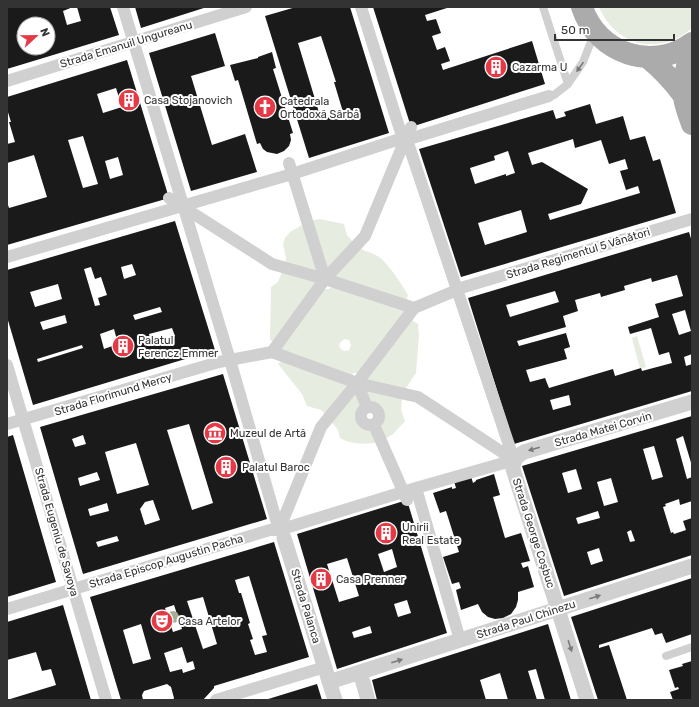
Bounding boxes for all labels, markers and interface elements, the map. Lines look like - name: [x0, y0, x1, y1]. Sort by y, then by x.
- north arrow: [16, 16, 56, 56]
- scale bar: [555, 16, 674, 42]
- street label: Strada Emanuil Ungureanu: [58, 18, 194, 71]
- text: 50 m: [561, 23, 589, 37]
- text: N: [37, 26, 52, 39]
- building icon: Cazarma U: [483, 54, 509, 80]
- place label: Cazarma U: [512, 61, 568, 74]
- one-way arrow: [576, 62, 584, 72]
- building icon: Casa Stojanovich: [116, 87, 142, 113]
- place label: Casa Stojanovich: [144, 94, 232, 107]
- church icon: Catedrala Ortodoxă Sârbă: [252, 94, 278, 120]
- place label: Catedrala Ortodoxă Sârbă: [280, 95, 359, 121]
- street label: Strada Regimentul 5 Vânători: [505, 225, 652, 282]
- building icon: Palatul Ferencz Emmer: [110, 333, 136, 359]
- place label: Palatul Ferencz Emmer: [138, 334, 219, 360]
- street label: Strada Florimund Mercy: [53, 370, 173, 419]
- street label: Strada Matei Corvin: [553, 409, 653, 450]
- museum icon: Muzeul de Artă: [202, 420, 228, 446]
- place label: Muzeul de Artă: [230, 427, 306, 440]
- one-way arrow: [527, 446, 539, 452]
- building icon: Palatul Baroc: [213, 454, 239, 480]
- place label: Palatul Baroc: [242, 461, 310, 474]
- street label: Strada Eugeniu de Savoya: [32, 466, 81, 598]
- street label: Strada George Coșbuc: [510, 477, 557, 590]
- building icon: Unirii Real Estate: [373, 520, 399, 546]
- place label: Unirii Real Estate: [402, 521, 460, 547]
- street label: Strada Episcop Augustin Pacha: [88, 532, 245, 591]
- building icon: Casa Prenner: [308, 566, 334, 592]
- street label: Strada Palanca: [288, 567, 323, 645]
- place label: Casa Prenner: [336, 573, 406, 586]
- one-way arrow: [589, 594, 601, 600]
- street label: Strada Paul Chinezu: [475, 597, 577, 642]
- theatre icon: Casa Artelor: [149, 608, 175, 634]
- place label: Casa Artelor: [178, 615, 241, 628]
- one-way arrow: [567, 640, 573, 652]
- one-way arrow: [391, 657, 403, 663]

